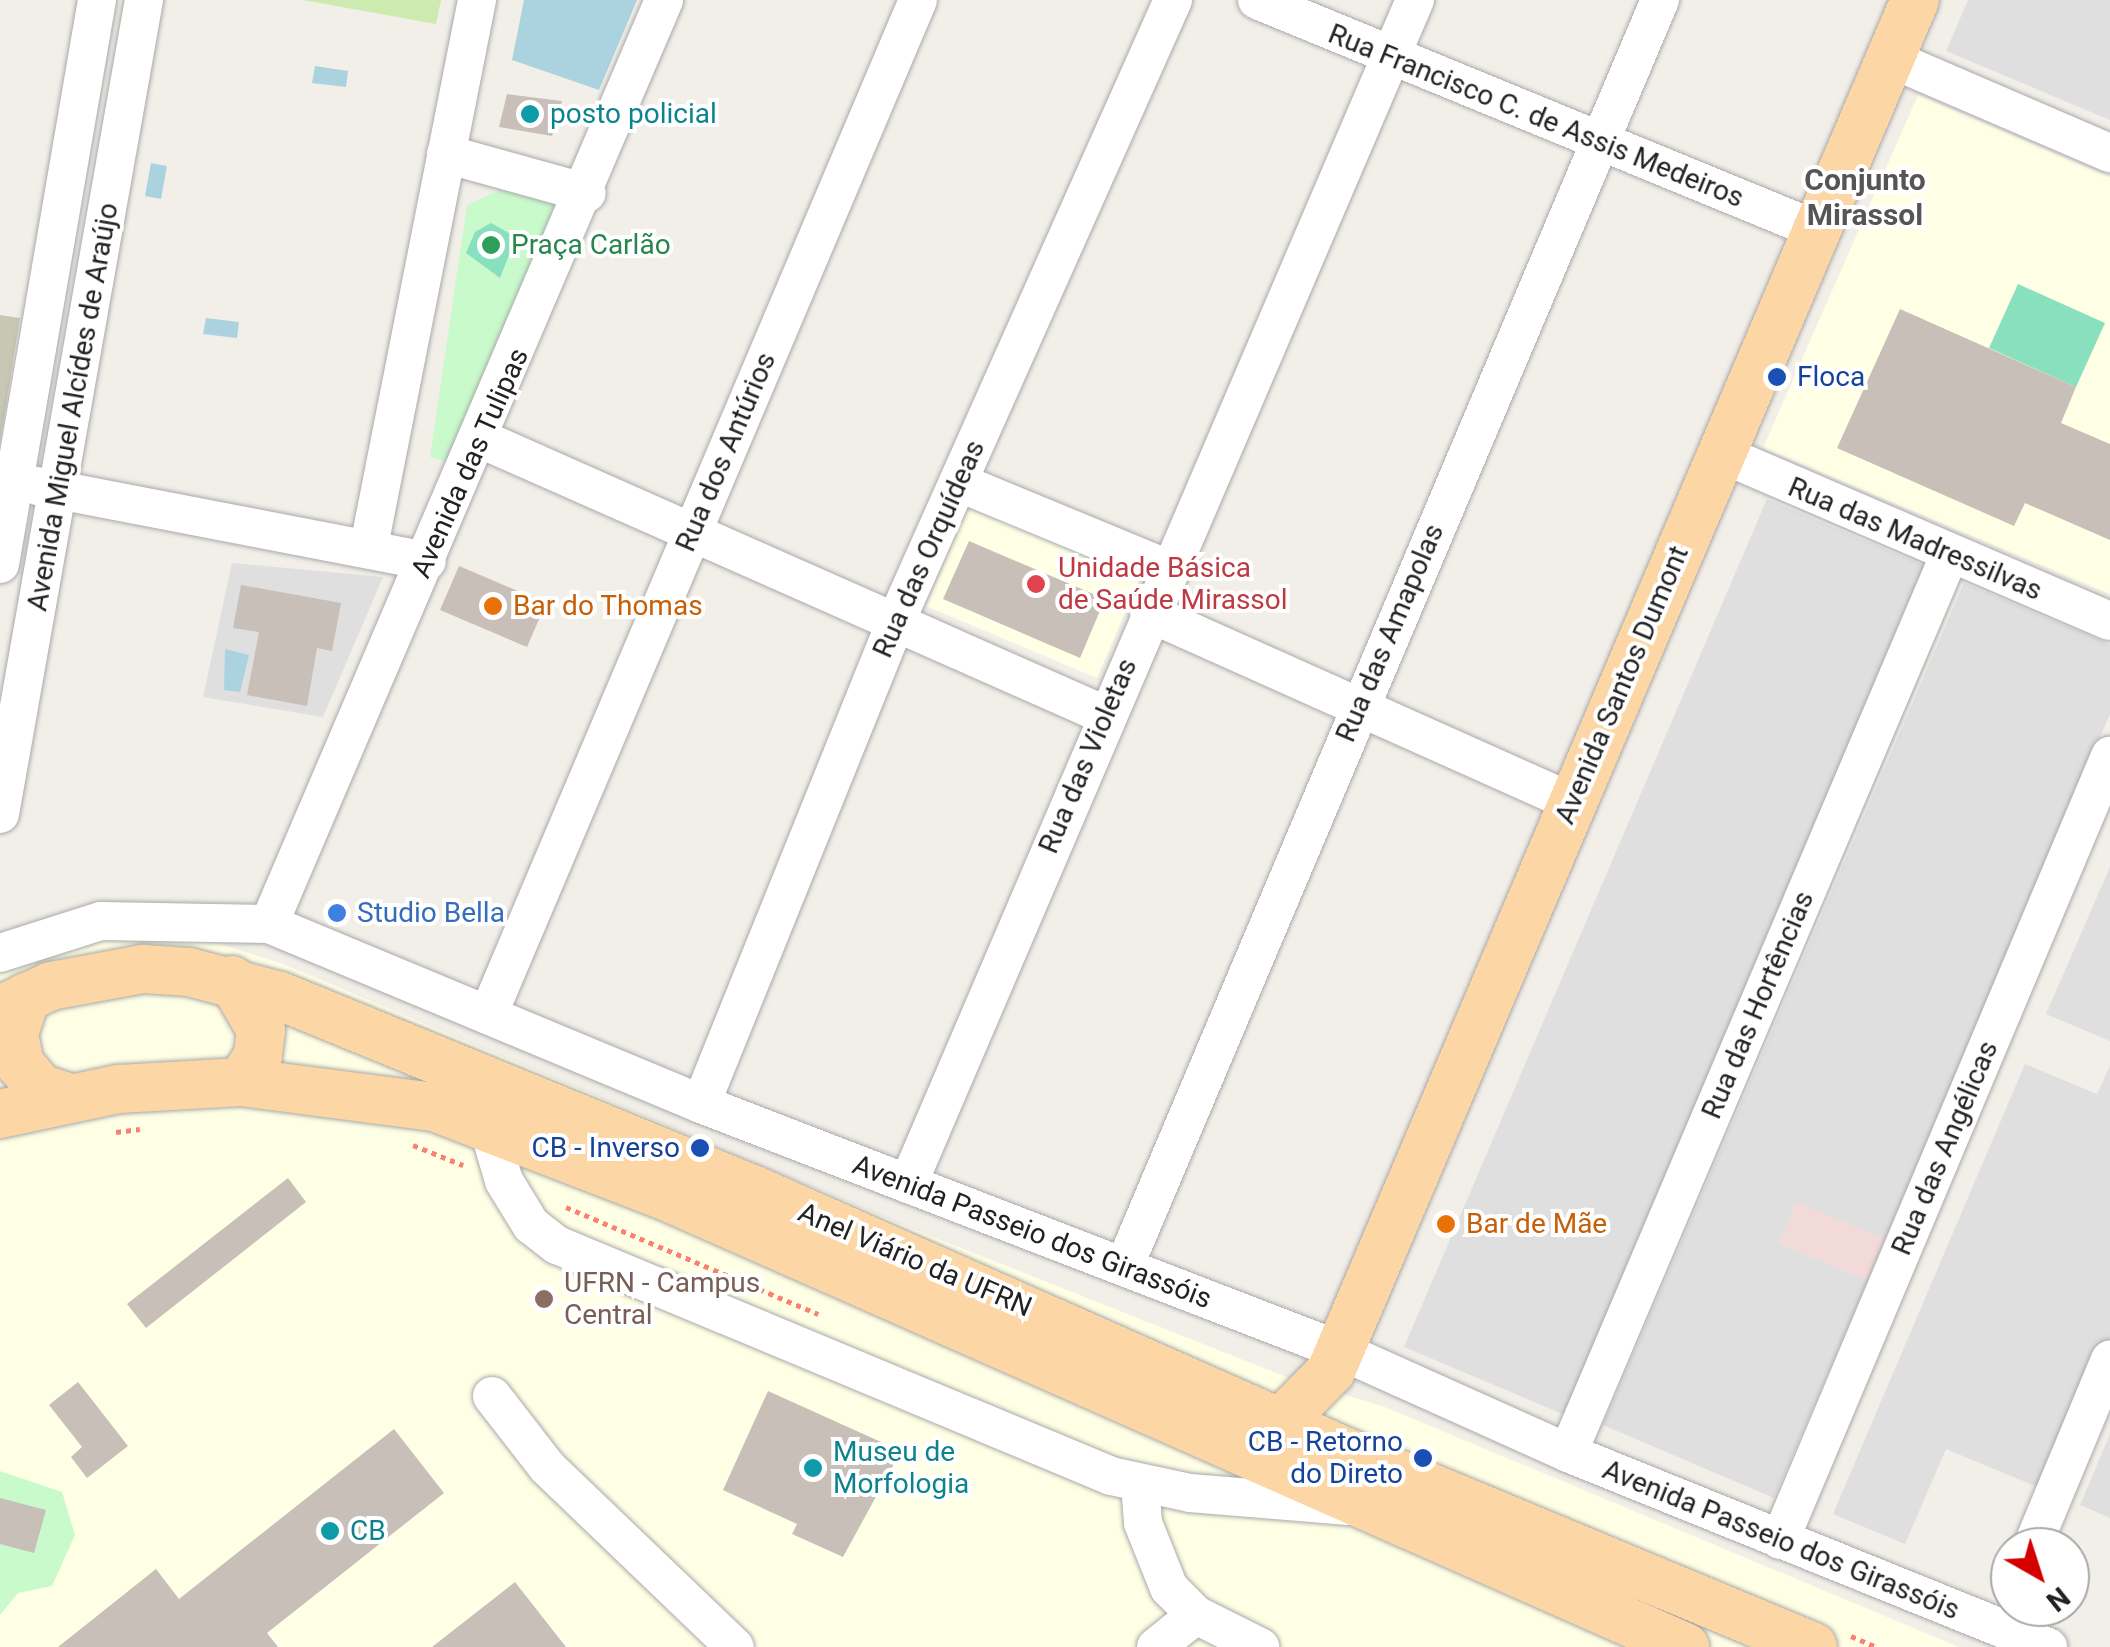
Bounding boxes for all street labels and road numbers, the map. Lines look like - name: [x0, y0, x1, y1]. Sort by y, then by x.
- street label: Rua Francisco C. de Assis Medeiros: [1323, 17, 1749, 215]
- street label: Avenida Miguel Alcídes de Araújo: [21, 200, 125, 614]
- street label: Avenida das Tulipas: [404, 343, 536, 583]
- street label: Rua dos Antúrios: [669, 347, 783, 557]
- street label: Rua das Orquídeas: [866, 435, 992, 663]
- street label: Rua das Madressilvas: [1783, 470, 2047, 608]
- street label: Rua das Amapolas: [1329, 519, 1451, 747]
- street label: Avenida Santos Dumont: [1548, 541, 1696, 829]
- street label: Rua das Violetas: [1032, 654, 1144, 858]
- street label: Rua das Hortências: [1695, 886, 1821, 1124]
- street label: Rua das Angélicas: [1885, 1036, 2005, 1260]
- street label: Avenida Passeio dos Girassóis: [848, 1148, 1216, 1316]
- street label: Anel Viário da UFRN: [793, 1196, 1037, 1324]
- street label: Avenida Passeio dos Girassóis: [1598, 1453, 1964, 1627]

